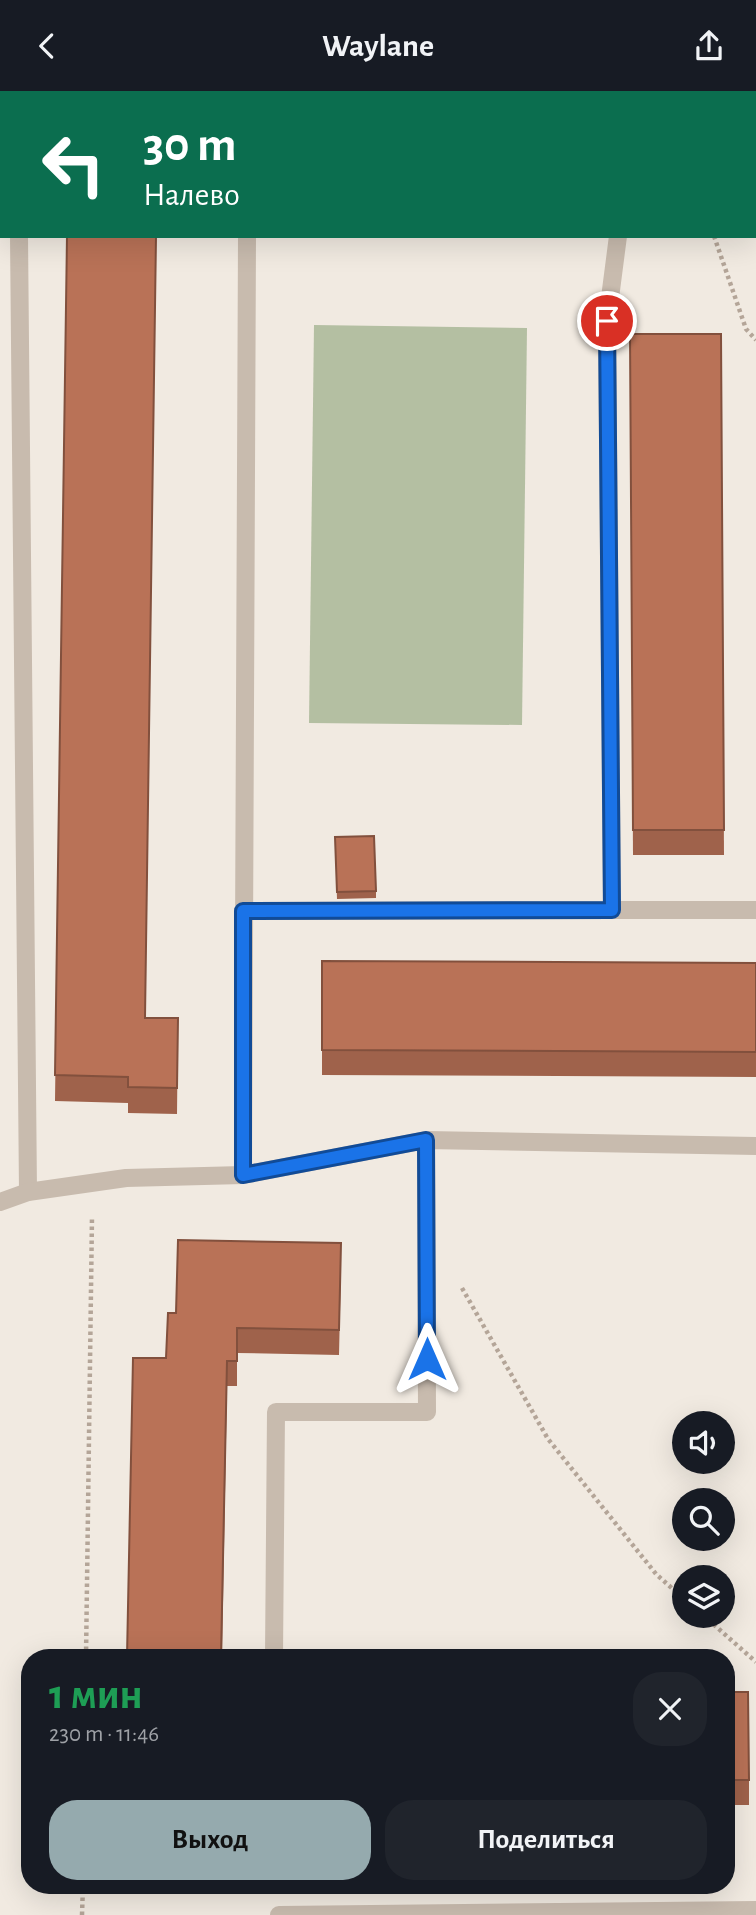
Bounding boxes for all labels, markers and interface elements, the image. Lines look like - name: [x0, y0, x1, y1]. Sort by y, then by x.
- icon: back: [28, 27, 66, 65]
- icon: share: [690, 27, 728, 65]
- text: Waylane: [322, 30, 434, 62]
- icon: left: [28, 119, 119, 210]
- text: 30 m: [143, 121, 237, 170]
- text: Налево: [143, 179, 240, 211]
- pin: [577, 291, 637, 351]
- icon: arrive: [588, 302, 626, 340]
- position arrow: [390, 1322, 464, 1396]
- map controls: [672, 1411, 735, 1628]
- button: sound: [672, 1411, 735, 1474]
- button: search: [672, 1488, 735, 1551]
- button: layers: [672, 1565, 735, 1628]
- button: close: [633, 1672, 707, 1746]
- text: 1 мин: [49, 1674, 143, 1716]
- text: 230 m · 11:46: [49, 1723, 159, 1746]
- button: Выход: [49, 1800, 371, 1880]
- button: Поделиться: [385, 1800, 707, 1880]

